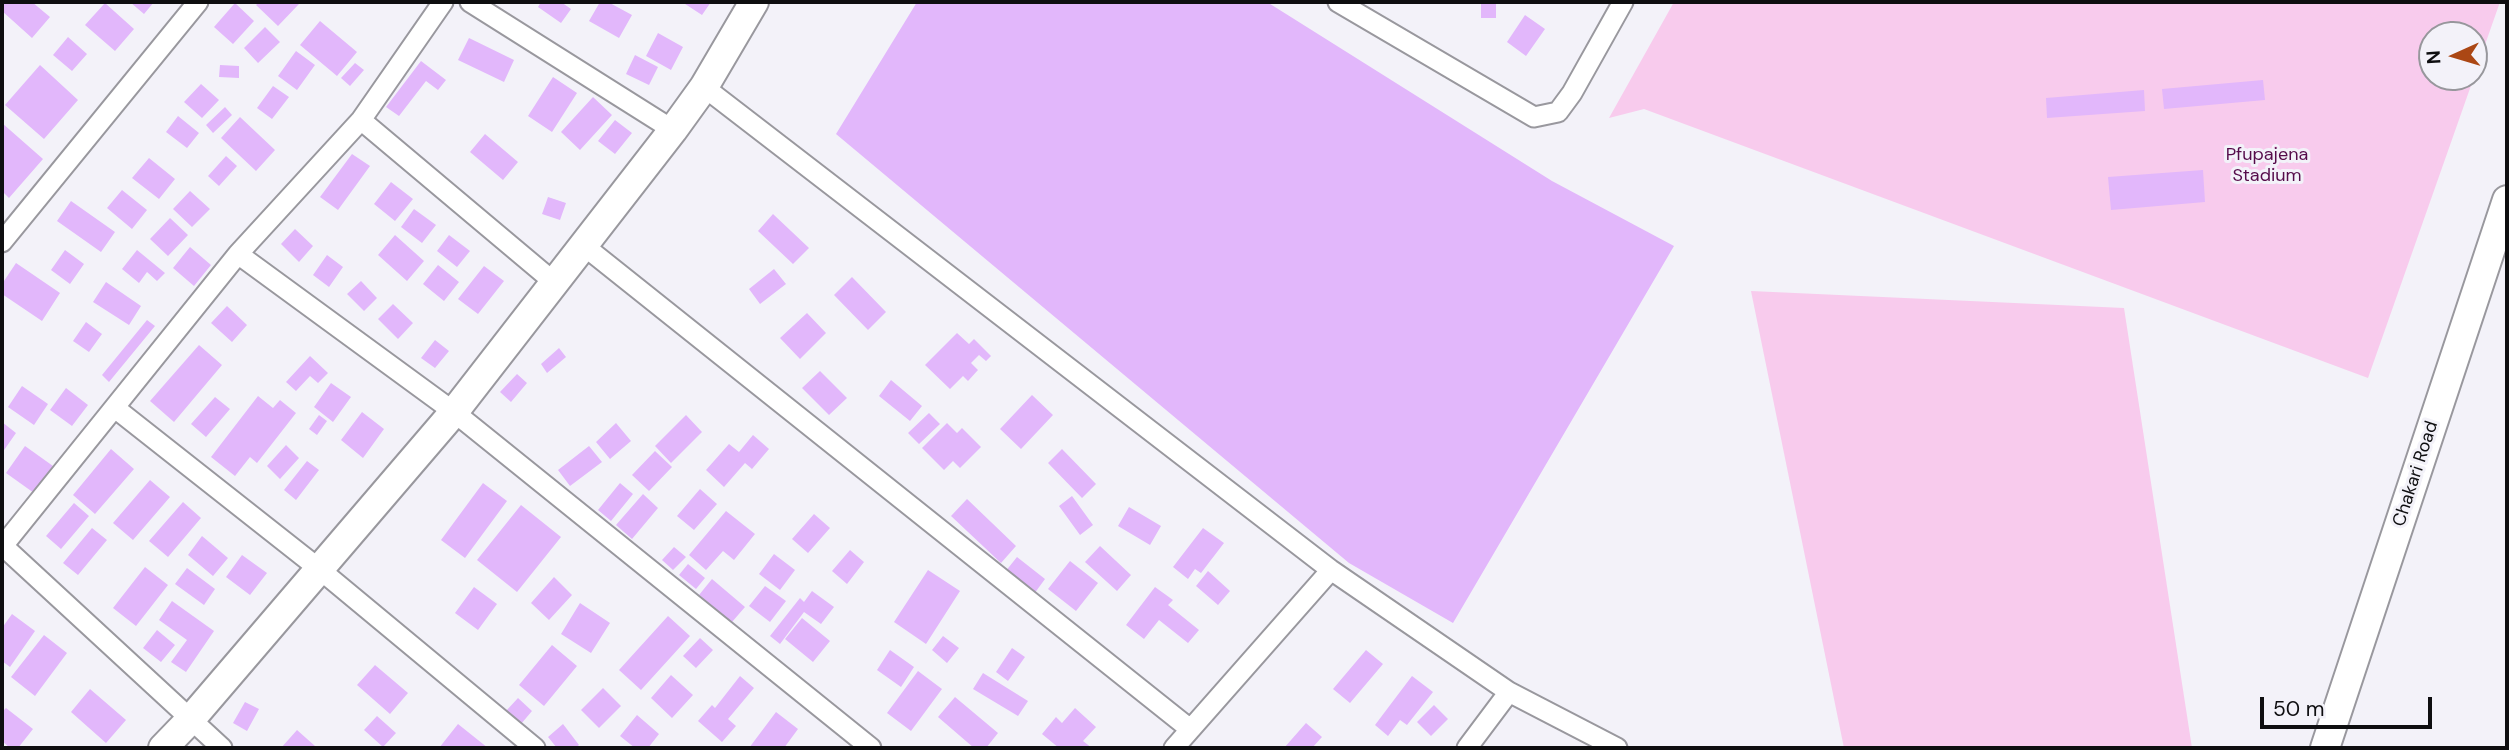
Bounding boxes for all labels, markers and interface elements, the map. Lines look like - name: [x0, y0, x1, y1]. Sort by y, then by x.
- north arrow: [2418, 21, 2488, 91]
- text: N: [2421, 50, 2447, 65]
- park label: Pfupajena Stadium: [2226, 144, 2308, 186]
- street label: Chakari Road: [2389, 419, 2443, 529]
- scale bar: [2264, 684, 2436, 728]
- text: 50 m: [2273, 695, 2324, 723]

